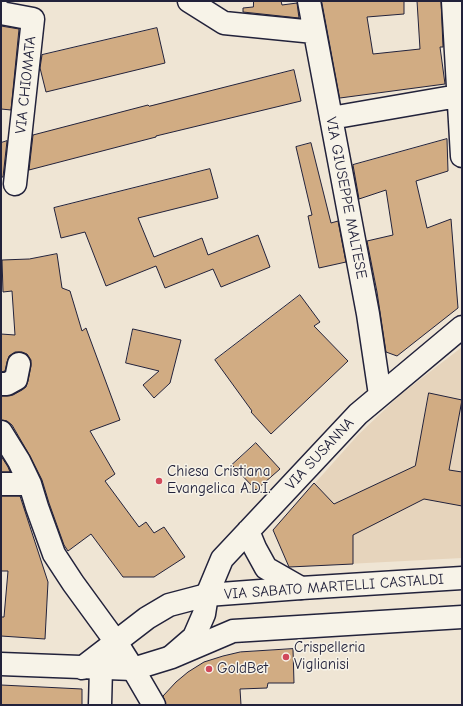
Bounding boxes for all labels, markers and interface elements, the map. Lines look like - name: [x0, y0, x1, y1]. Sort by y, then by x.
- street label: VIA CHIOMATA: [12, 35, 40, 135]
- street label: VIA GIUSEPPE MALTESE: [321, 116, 371, 280]
- street label: VIA SUSANNA: [282, 414, 358, 494]
- place label: Chiesa Cristiana Evangelica A.D.I.: [167, 463, 271, 498]
- marker: Chiesa Cristiana Evangelica A.D.I.: [154, 476, 164, 486]
- street label: VIA SABATO MARTELLI CASTALDI: [224, 570, 444, 604]
- place label: Crispelleria Viglianisi: [294, 639, 365, 674]
- marker: Crispelleria Viglianisi: [281, 652, 291, 662]
- place label: GoldBet: [217, 660, 268, 678]
- marker: GoldBet: [204, 664, 214, 674]

